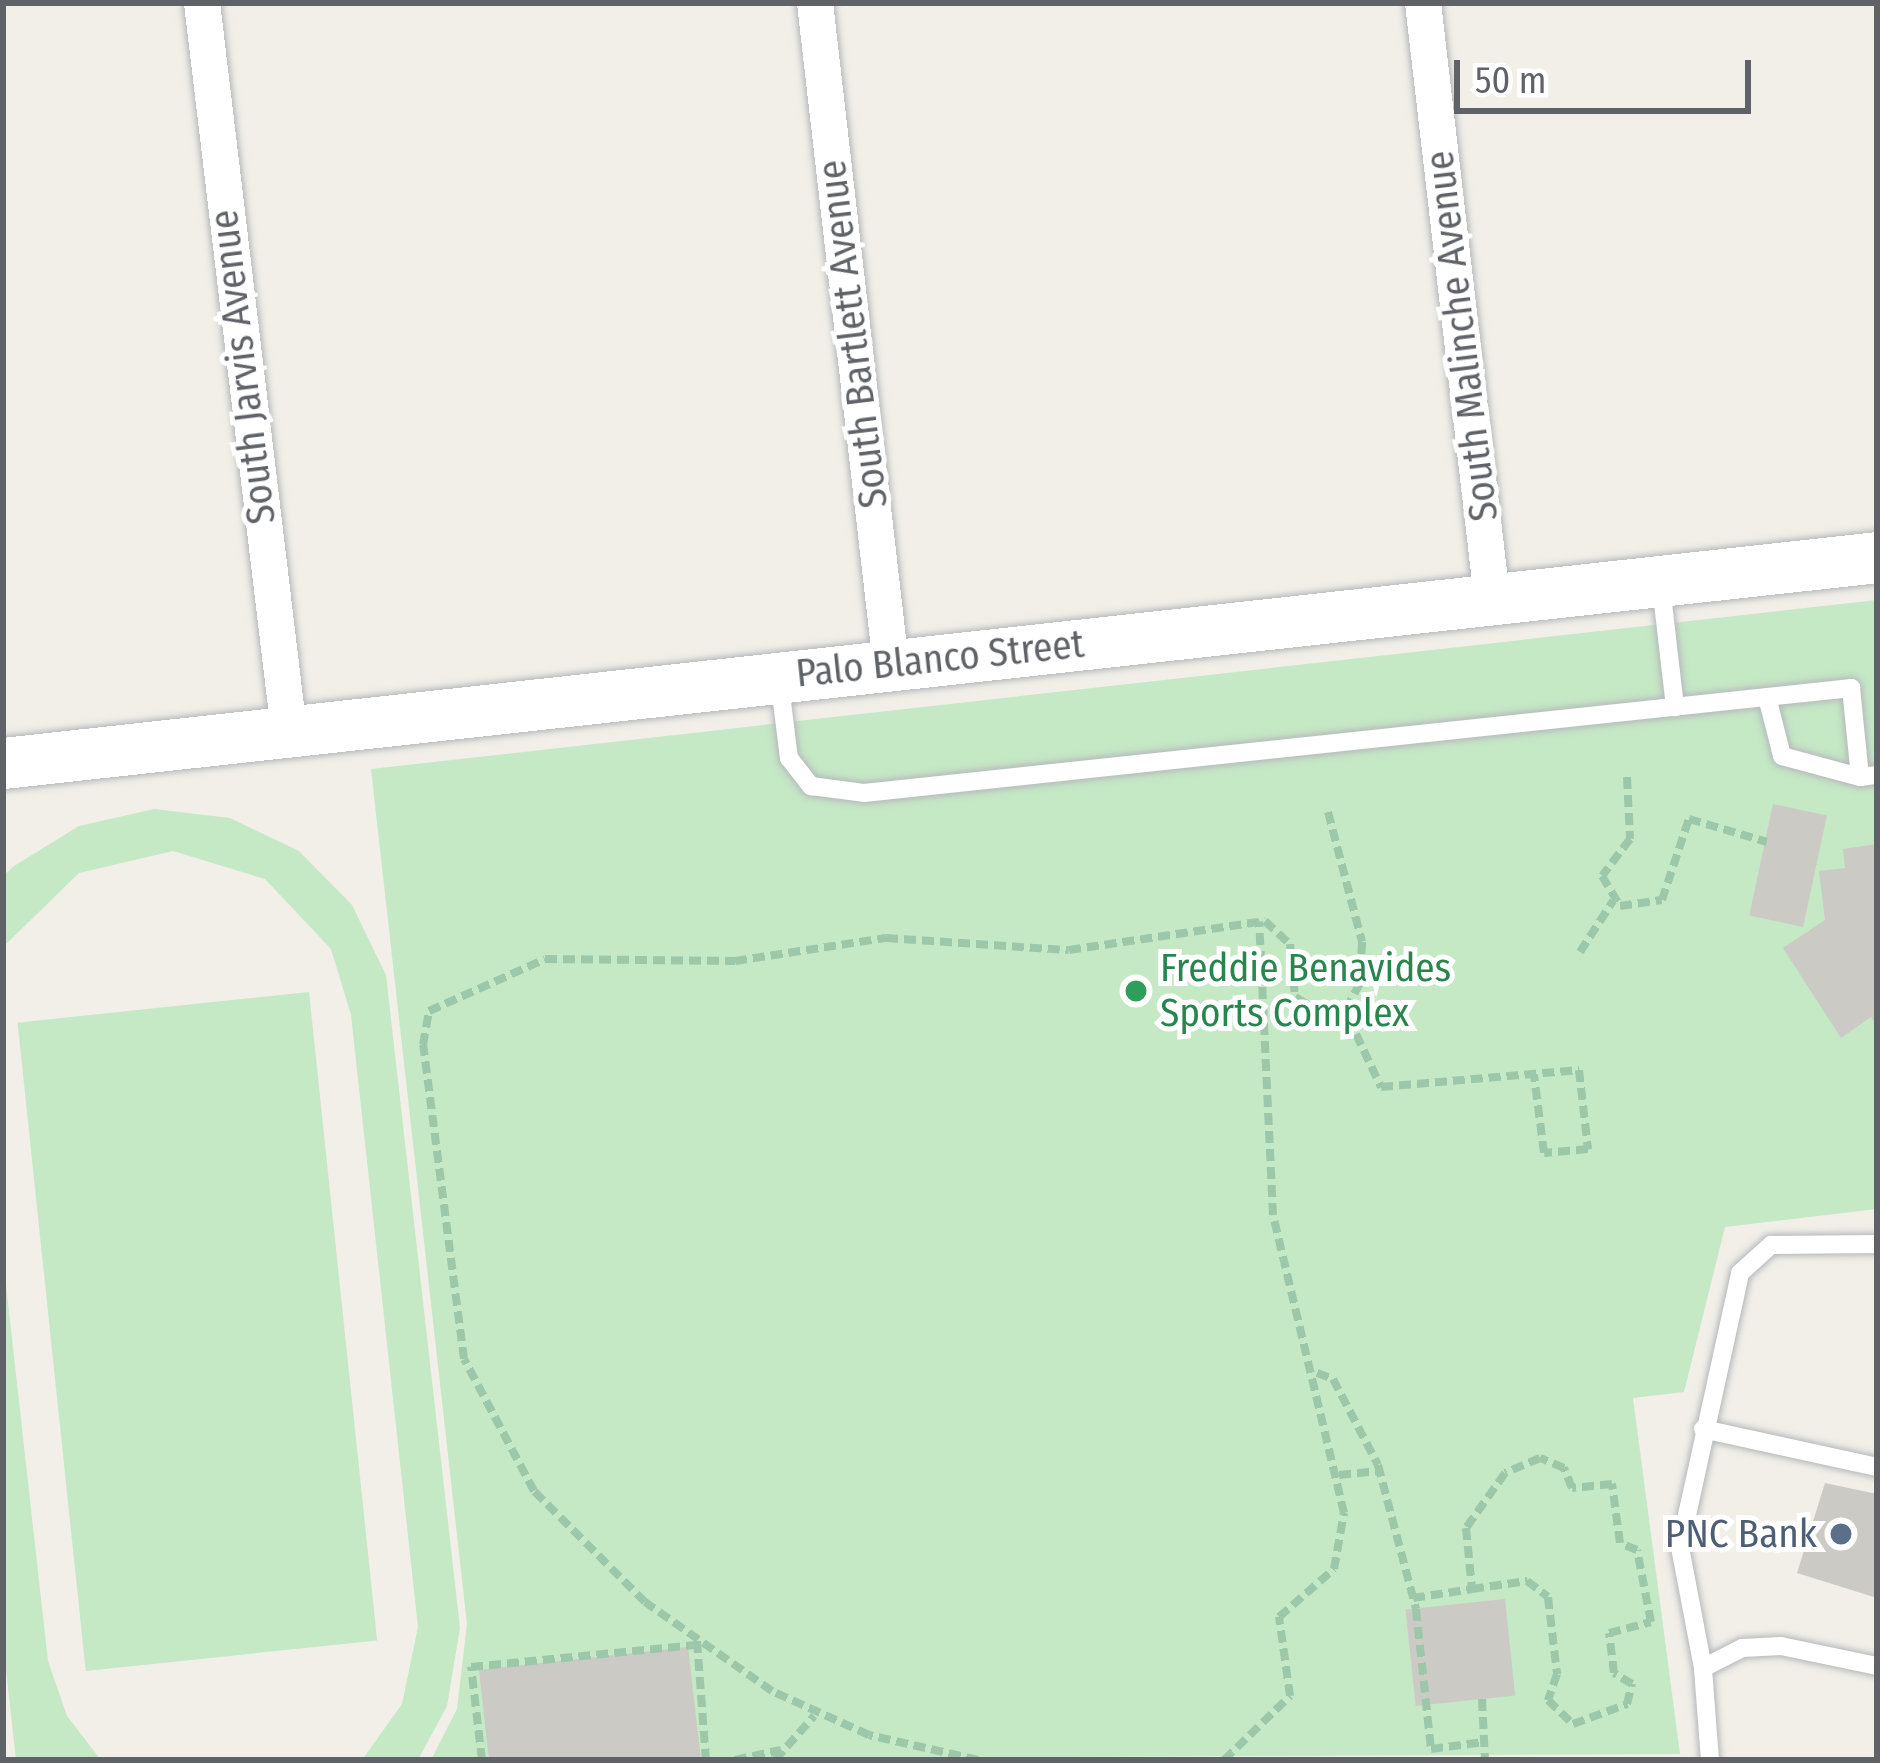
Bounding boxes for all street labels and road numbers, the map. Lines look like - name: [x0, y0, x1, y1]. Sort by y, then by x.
- street label: South Malinche Avenue: [1416, 148, 1508, 524]
- street label: South Bartlett Avenue: [808, 157, 898, 511]
- street label: South Jarvis Avenue: [201, 207, 285, 527]
- street label: Palo Blanco Street: [794, 621, 1086, 697]

